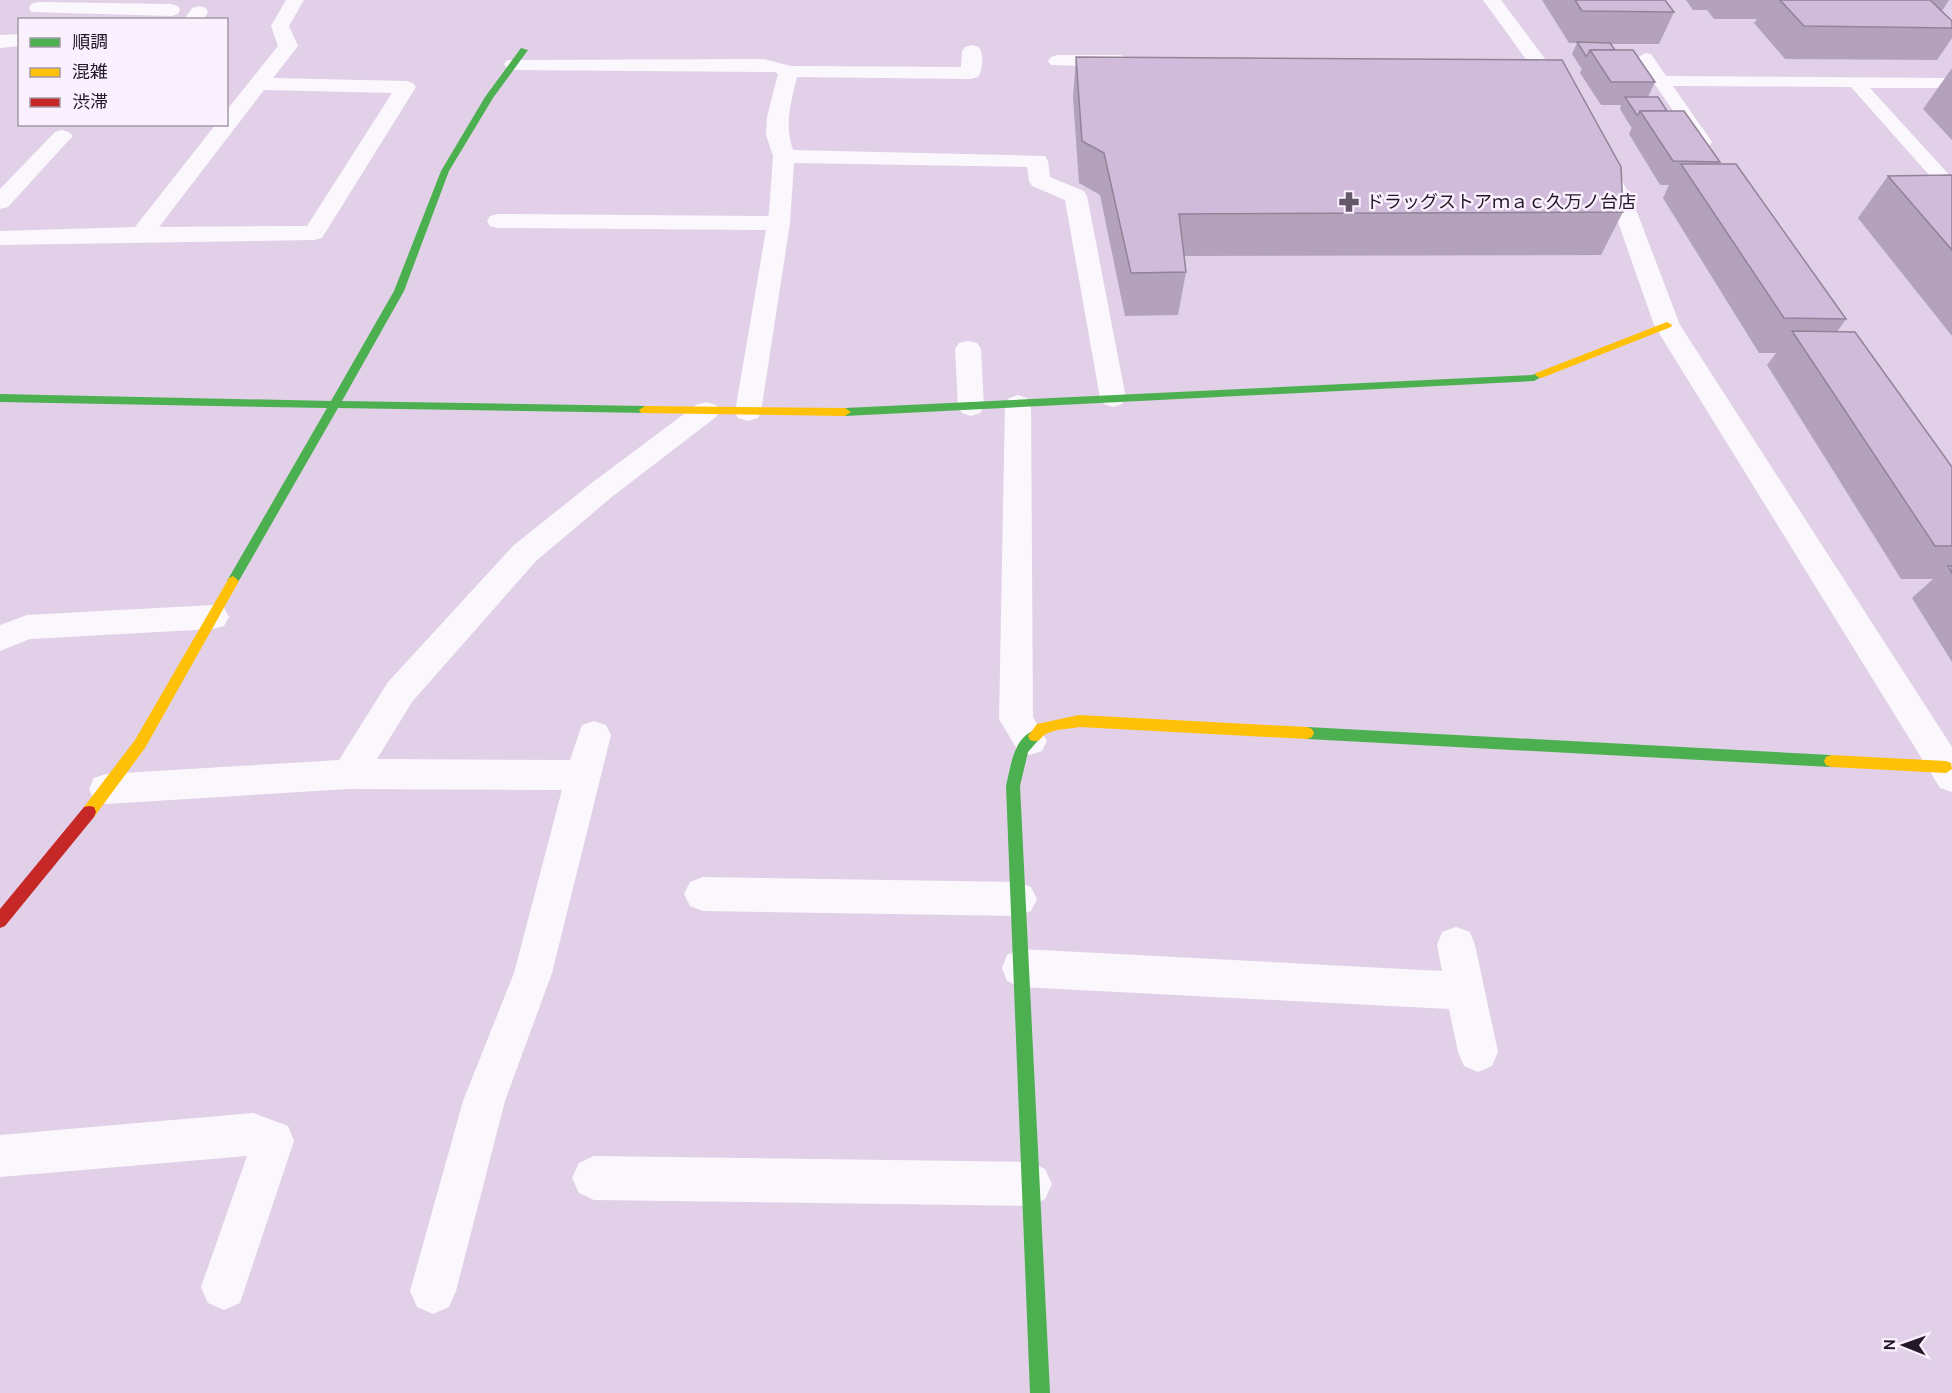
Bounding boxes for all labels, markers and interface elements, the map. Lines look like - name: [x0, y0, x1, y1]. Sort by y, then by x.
- legend: [18, 18, 228, 126]
- text: 順調: [72, 31, 108, 53]
- text: 混雑: [72, 61, 108, 83]
- text: 渋滞: [72, 91, 108, 113]
- pharmacy icon: ドラッグストアｍａｃ久万ノ台店: [1337, 190, 1361, 214]
- place label: ドラッグストアｍａｃ久万ノ台店: [1366, 191, 1636, 213]
- north arrow: [1874, 1315, 1934, 1375]
- text: N: [1880, 1339, 1899, 1351]

